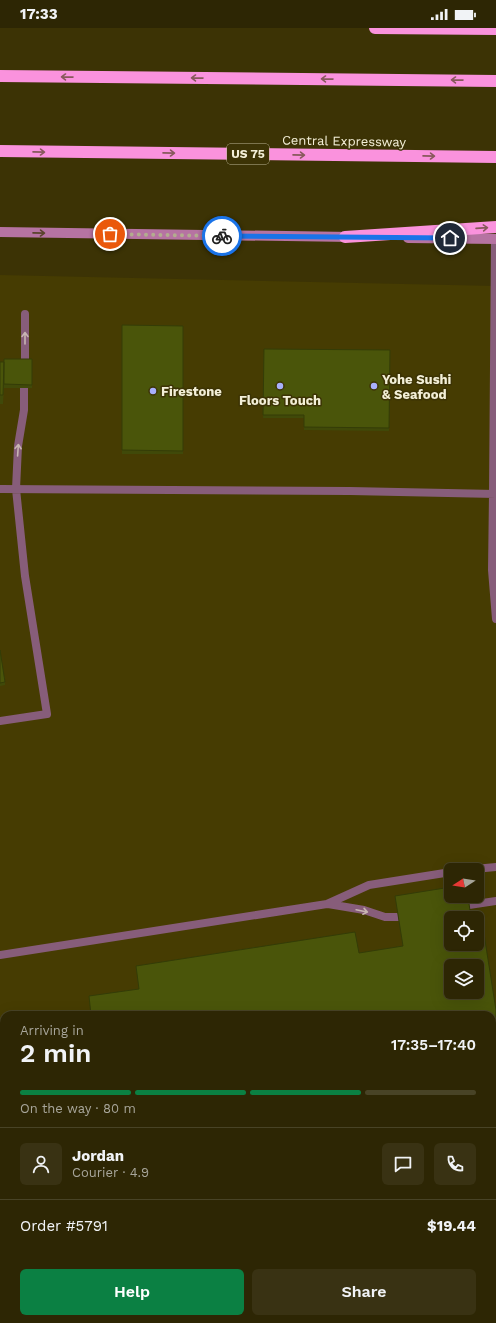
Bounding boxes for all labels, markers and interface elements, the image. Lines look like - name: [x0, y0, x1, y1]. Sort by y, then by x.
- text: 17:33: [20, 5, 58, 23]
- one-way arrow: [61, 73, 74, 81]
- one-way arrow: [191, 74, 204, 82]
- one-way arrow: [321, 75, 334, 83]
- one-way arrow: [451, 76, 464, 84]
- street label: Central Expressway: [282, 132, 406, 150]
- road number: US 75: [227, 144, 269, 164]
- one-way arrow: [32, 148, 45, 156]
- one-way arrow: [162, 149, 175, 157]
- one-way arrow: [292, 151, 305, 159]
- one-way arrow: [422, 152, 435, 160]
- courier: [202, 216, 242, 256]
- pin: [93, 217, 127, 251]
- pin: [433, 221, 467, 255]
- icon: bag: [99, 223, 121, 245]
- one-way arrow: [475, 224, 488, 231]
- icon: bike: [211, 225, 233, 247]
- icon: home: [439, 227, 461, 249]
- one-way arrow: [32, 229, 45, 237]
- one-way arrow: [21, 332, 29, 345]
- place label: Yohe Sushi & Seafood: [382, 372, 452, 402]
- marker: Floors Touch: [275, 381, 285, 391]
- marker: Yohe Sushi & Seafood: [369, 381, 379, 391]
- place label: Firestone: [161, 384, 222, 399]
- marker: Firestone: [148, 386, 158, 396]
- place label: Floors Touch: [239, 393, 321, 408]
- one-way arrow: [14, 444, 21, 457]
- north arrow: [444, 863, 484, 903]
- map controls: [444, 863, 484, 999]
- one-way arrow: [356, 907, 369, 915]
- button: locate: [444, 911, 484, 951]
- button: layers: [444, 959, 484, 999]
- text: Arriving in: [20, 1023, 84, 1038]
- text: 17:35–17:40: [391, 1036, 476, 1054]
- text: 2 min: [20, 1038, 91, 1068]
- text: On the way · 80 m: [20, 1101, 136, 1116]
- button: person: [20, 1143, 62, 1185]
- button: chat: [382, 1143, 424, 1185]
- button: phone: [434, 1143, 476, 1185]
- text: Jordan: [72, 1147, 124, 1165]
- text: Courier · 4.9: [72, 1165, 149, 1180]
- text: Order #5791: [20, 1217, 108, 1235]
- text: $19.44: [427, 1217, 476, 1235]
- button: Help: [20, 1269, 244, 1315]
- button: Share: [252, 1269, 476, 1315]

